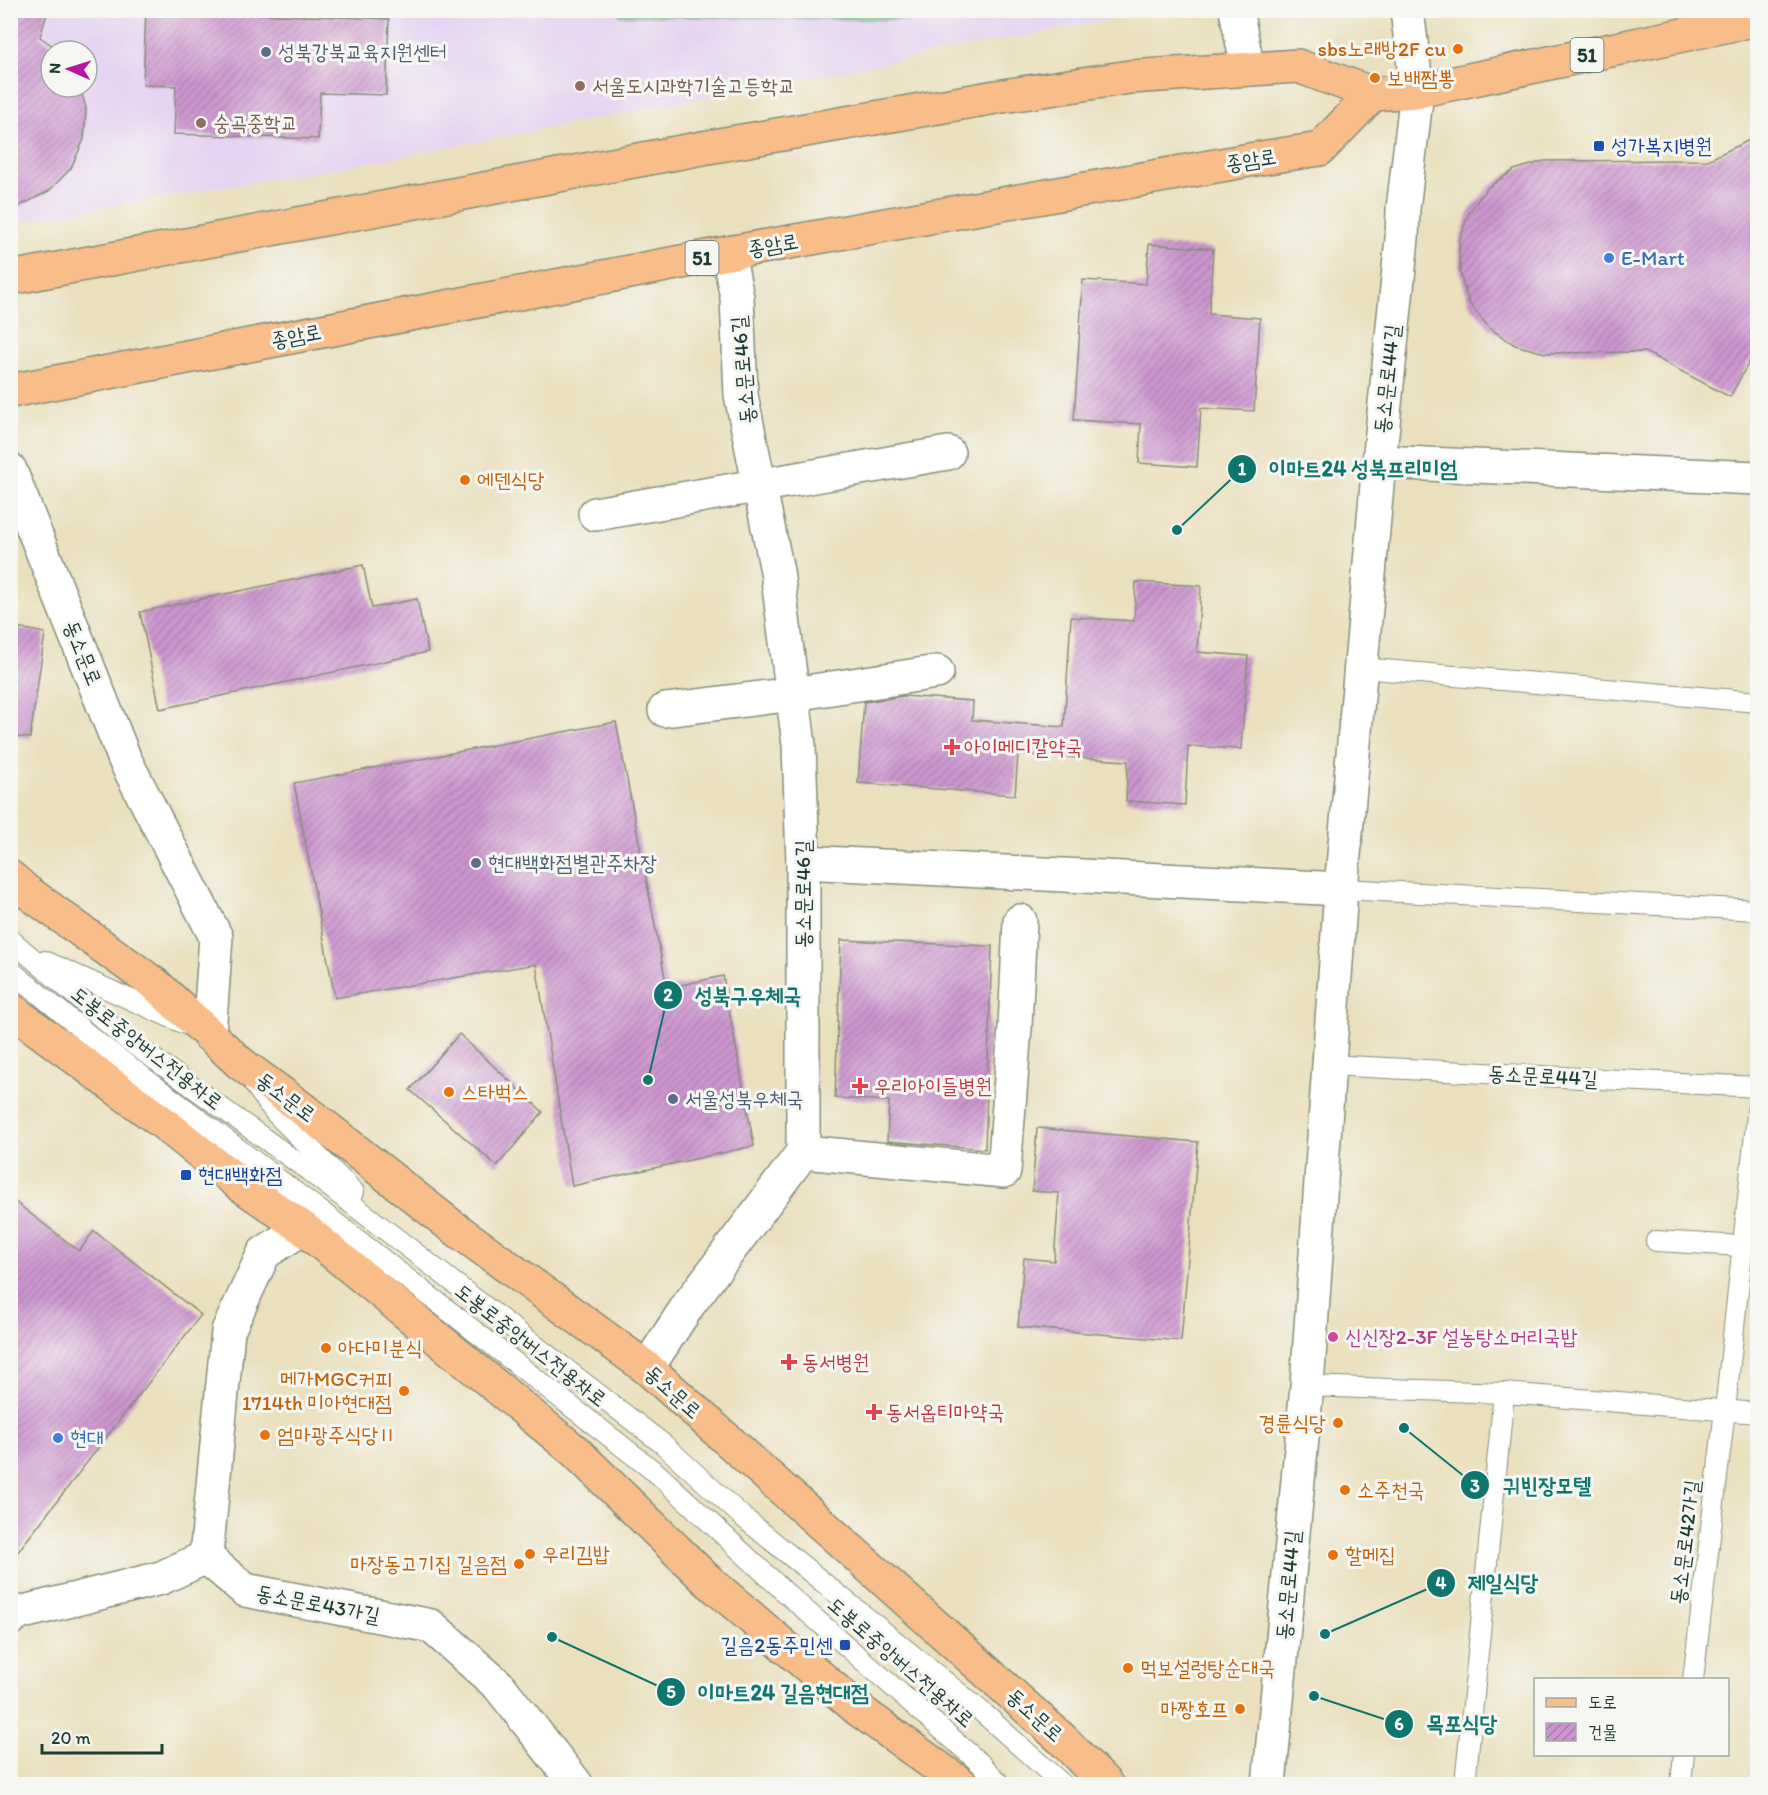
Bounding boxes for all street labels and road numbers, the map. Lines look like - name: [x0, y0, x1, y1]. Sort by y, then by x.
- road number: 51: [1570, 38, 1604, 72]
- street label: 종암로: [1224, 143, 1278, 176]
- street label: 종암로: [746, 228, 800, 261]
- road number: 51: [686, 241, 718, 275]
- street label: 동소문로46길: [725, 315, 760, 425]
- street label: 종암로: [269, 318, 323, 353]
- street label: 동소문로44길: [1368, 323, 1405, 435]
- street label: 동소문로: [59, 617, 108, 689]
- street label: 동소문로46길: [790, 840, 815, 948]
- street label: 도봉로중앙버스전용차로: [66, 981, 228, 1115]
- street label: 동소문로44길: [1488, 1060, 1599, 1091]
- street label: 동소문로: [252, 1066, 321, 1127]
- street label: 도봉로중앙버스전용차로: [450, 1278, 612, 1412]
- street label: 동소문로: [640, 1360, 707, 1424]
- street label: 동소문로42가길: [1664, 1478, 1705, 1606]
- street label: 동소문로44길: [1270, 1529, 1305, 1641]
- street label: 동소문로43가길: [254, 1579, 382, 1628]
- street label: 도봉로중앙버스전용차로: [823, 1591, 980, 1732]
- street label: 동소문로: [1002, 1683, 1069, 1747]

